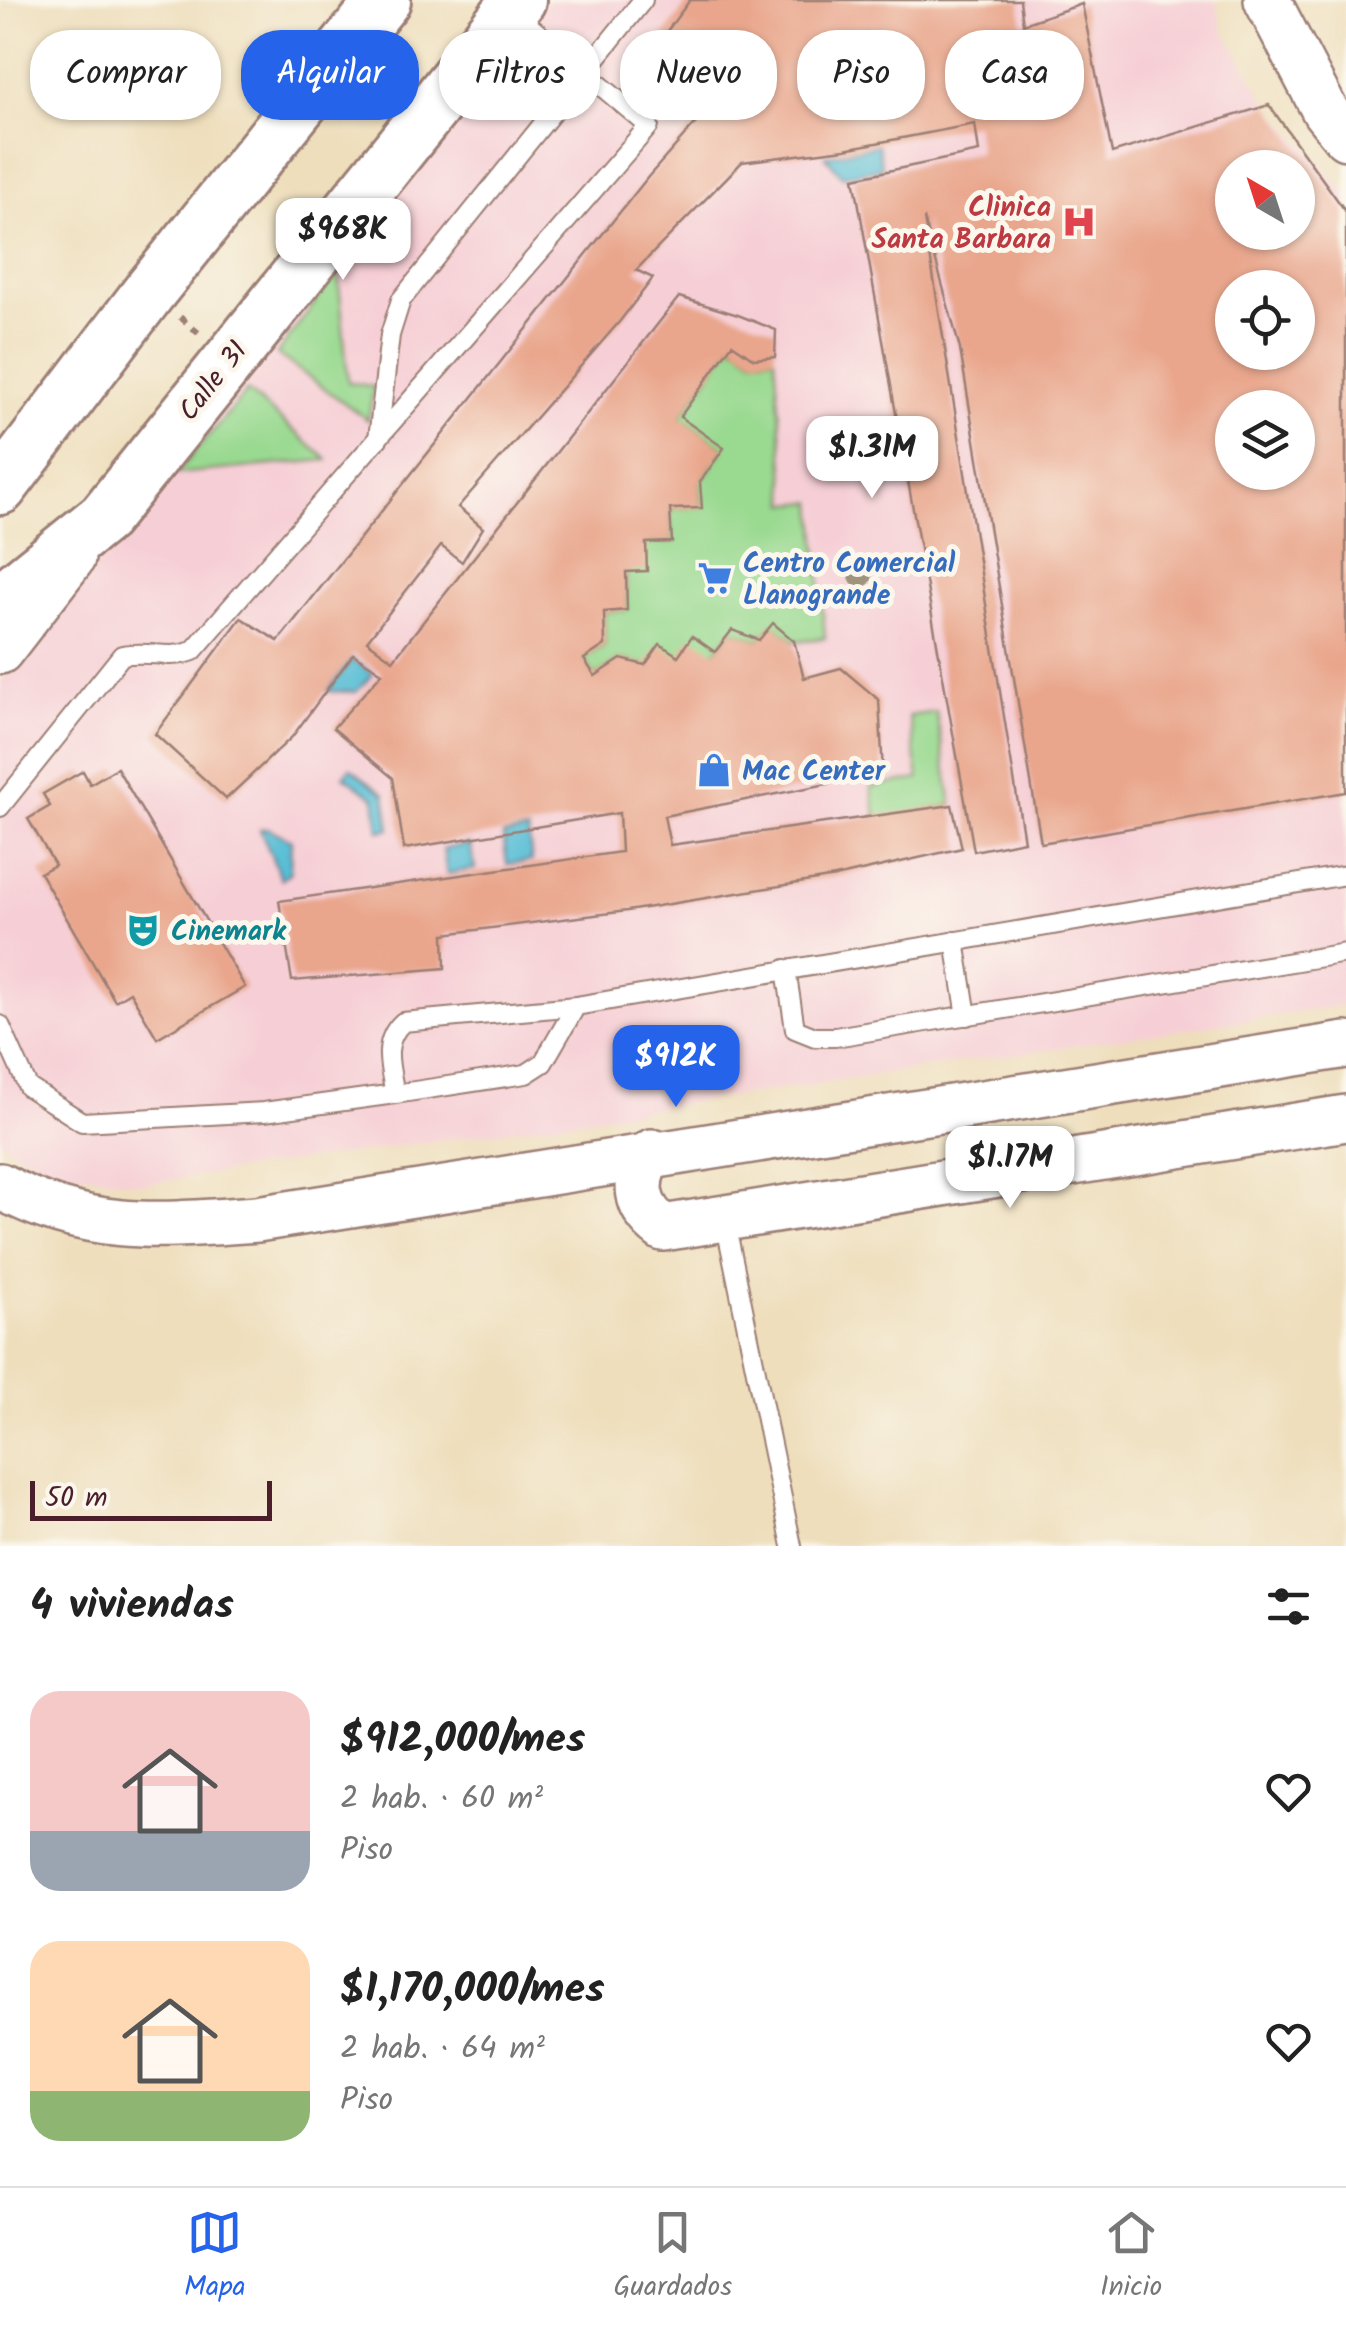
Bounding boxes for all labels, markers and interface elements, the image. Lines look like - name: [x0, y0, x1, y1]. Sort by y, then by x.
- chip: Comprar: [30, 30, 221, 120]
- chip: Alquilar: [241, 30, 419, 120]
- chip: Filtros: [439, 30, 600, 120]
- chip: Nuevo: [620, 30, 777, 120]
- chip: Piso: [797, 30, 925, 120]
- chip: Casa: [945, 30, 1084, 120]
- north arrow: [1215, 150, 1315, 250]
- map controls: [1215, 150, 1315, 490]
- place label: Clinica Santa Barbara: [872, 186, 1051, 263]
- pin: $968K: [273, 198, 413, 283]
- hospital icon: Clinica Santa Barbara: [1060, 203, 1098, 241]
- text: $968K: [298, 205, 388, 256]
- button: locate: [1215, 270, 1315, 370]
- street label: Calle 31: [168, 331, 260, 432]
- button: layers: [1215, 390, 1315, 490]
- pin: $1.31M: [791, 416, 953, 501]
- text: $1.31M: [828, 423, 916, 474]
- place label: Centro Comercial Llanogrande: [743, 542, 956, 619]
- supermarket icon: Centro Comercial Llanogrande: [696, 559, 734, 597]
- place label: Mac Center: [742, 750, 887, 795]
- shop icon: Mac Center: [695, 751, 733, 789]
- place label: Cinemark: [171, 910, 287, 955]
- theatre icon: Cinemark: [124, 911, 162, 949]
- pin: $912K: [606, 1025, 746, 1110]
- text: $912K: [635, 1032, 717, 1083]
- pin: $1.17M: [929, 1126, 1091, 1211]
- text: $1.17M: [967, 1133, 1053, 1184]
- scale bar: [30, 1476, 272, 1520]
- text: 50 m: [45, 1476, 108, 1521]
- text: 4 viviendas: [30, 1573, 234, 1640]
- icon: filters: [1261, 1579, 1316, 1634]
- text: $912,000/mes: [340, 1707, 585, 1774]
- icon: home: [110, 1731, 230, 1851]
- icon: heart: [1261, 1764, 1316, 1819]
- text: 2 hab. · 60 m²: [340, 1774, 543, 1825]
- text: Piso: [340, 1825, 393, 1876]
- text: $1,170,000/mes: [340, 1957, 605, 2024]
- icon: home: [110, 1981, 230, 2101]
- icon: heart: [1261, 2014, 1316, 2069]
- text: 2 hab. · 64 m²: [340, 2024, 545, 2075]
- text: Piso: [340, 2075, 393, 2126]
- tab: Mapa: [184, 2205, 246, 2310]
- tab: Guardados: [613, 2205, 732, 2310]
- tab: Inicio: [1100, 2205, 1162, 2310]

